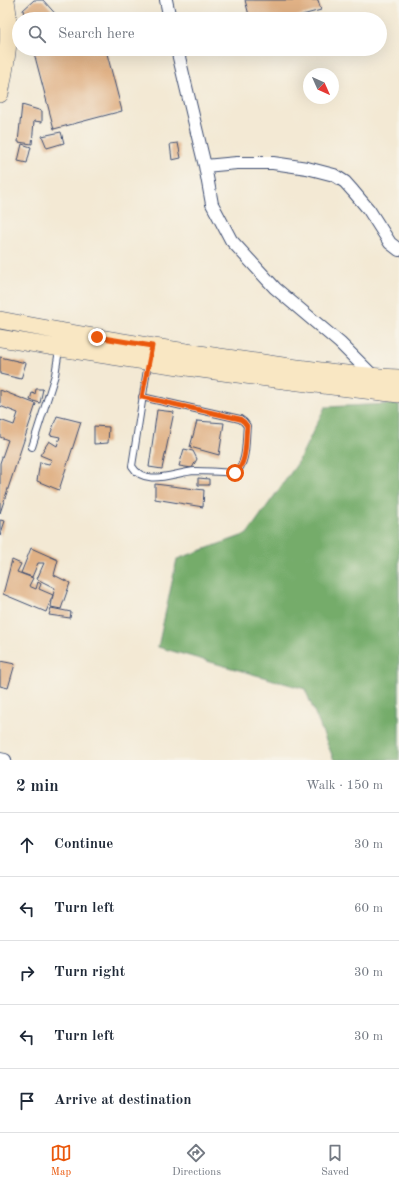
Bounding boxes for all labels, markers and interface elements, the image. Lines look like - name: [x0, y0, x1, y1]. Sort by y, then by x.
- search box: [12, 12, 387, 56]
- icon: search: [26, 23, 48, 45]
- text: Search here: [58, 27, 135, 42]
- north arrow: [303, 68, 339, 104]
- route end: [88, 328, 106, 346]
- route start: [226, 464, 244, 482]
- text: 2 min: [16, 778, 59, 795]
- text: Walk · 150 m: [306, 779, 383, 792]
- icon: ahead: [16, 834, 38, 856]
- text: Continue: [54, 837, 113, 852]
- text: 30 m: [354, 838, 383, 851]
- icon: left: [16, 898, 38, 920]
- text: Turn left: [54, 901, 114, 916]
- text: 60 m: [354, 902, 383, 915]
- icon: right: [16, 962, 38, 984]
- text: Turn right: [54, 965, 125, 980]
- text: 30 m: [354, 966, 383, 979]
- icon: left: [16, 1026, 38, 1048]
- text: Turn left: [54, 1029, 114, 1044]
- text: 30 m: [354, 1030, 383, 1043]
- icon: arrive: [16, 1090, 38, 1112]
- text: Arrive at destination: [54, 1093, 192, 1108]
- tab: Map: [50, 1142, 72, 1180]
- tab: Directions: [172, 1142, 221, 1180]
- tab: Saved: [321, 1142, 349, 1180]

